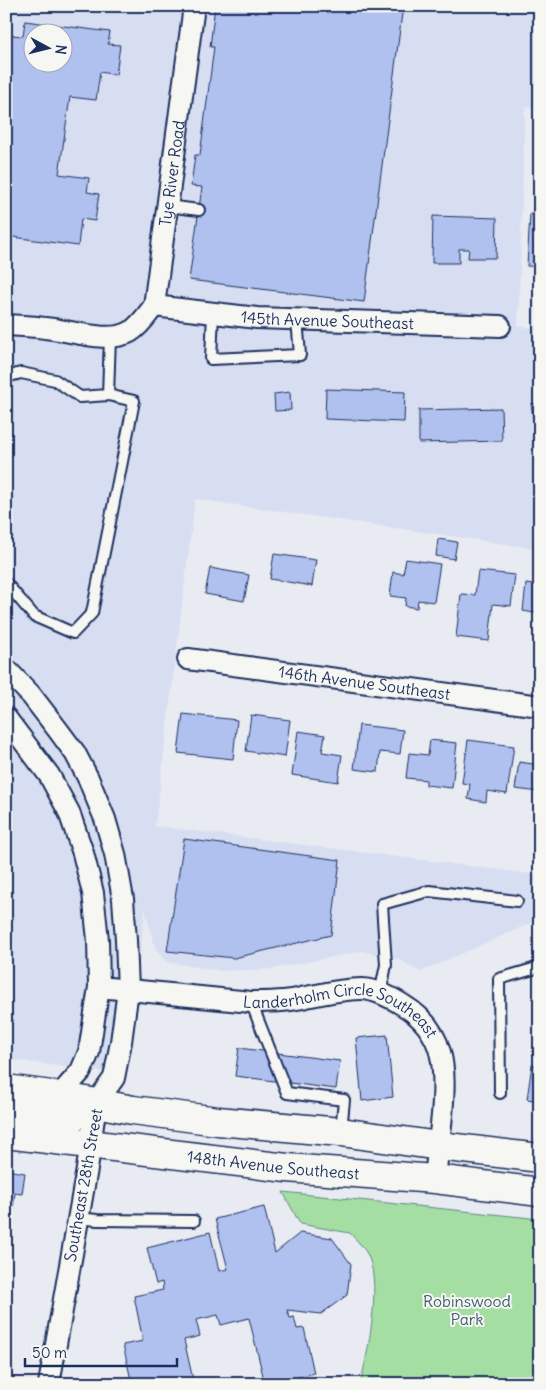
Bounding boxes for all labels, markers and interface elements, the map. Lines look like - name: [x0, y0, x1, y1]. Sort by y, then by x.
- north arrow: [22, 22, 72, 72]
- text: N: [51, 44, 70, 55]
- street label: Tye River Road: [155, 119, 189, 228]
- street label: 145th Avenue Southeast: [240, 306, 415, 333]
- street label: 146th Avenue Southeast: [277, 661, 452, 704]
- street label: Landerholm Circle Southeast: [242, 979, 443, 1041]
- street label: Southeast 28th Street: [60, 1106, 106, 1263]
- street label: 148th Avenue Southeast: [186, 1146, 361, 1183]
- park label: Robinswood Park: [423, 1291, 511, 1329]
- scale bar: [25, 1335, 178, 1367]
- text: 50 m: [32, 1343, 67, 1362]

